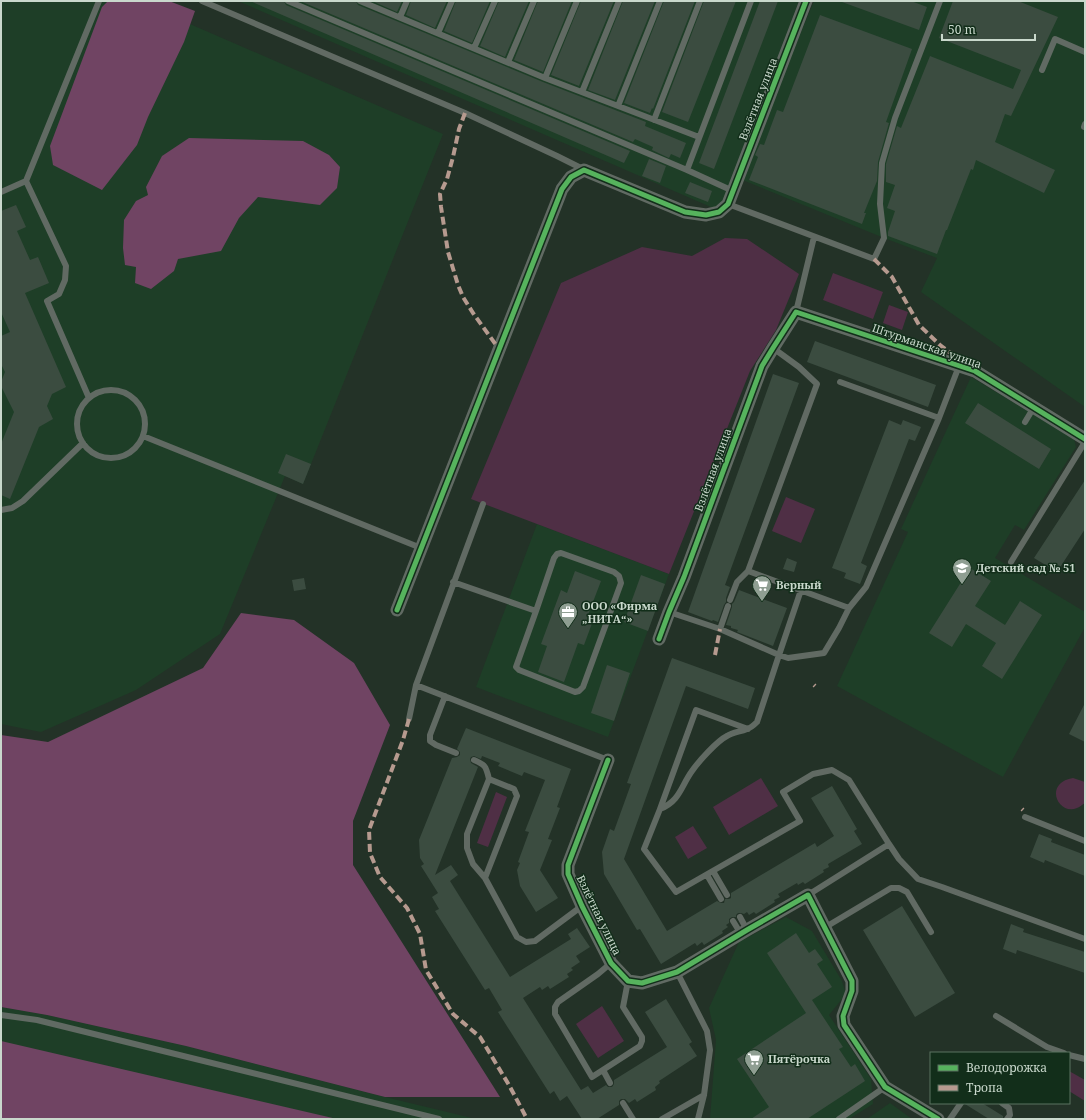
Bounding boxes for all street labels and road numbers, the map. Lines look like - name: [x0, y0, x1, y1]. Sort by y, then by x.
- street label: Взлётная улица: [735, 55, 780, 142]
- street label: Штурманская улица: [870, 320, 984, 371]
- street label: Взлётная улица: [690, 426, 735, 514]
- street label: Взлётная улица: [573, 872, 625, 957]

